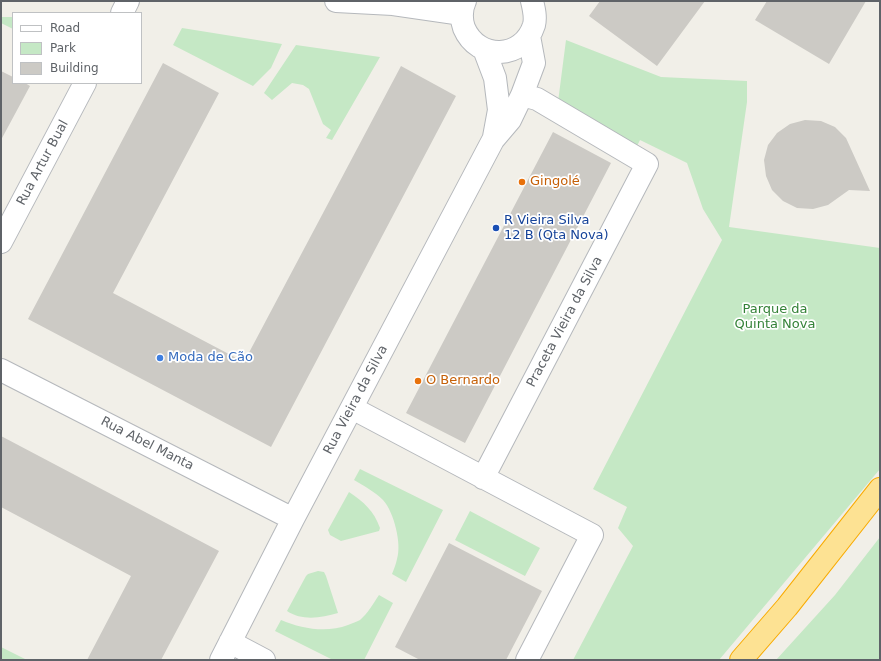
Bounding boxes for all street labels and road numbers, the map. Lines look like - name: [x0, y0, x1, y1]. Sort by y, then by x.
- street label: Rua Artur Bual: [14, 118, 72, 208]
- street label: Praceta Vieira da Silva: [524, 254, 606, 390]
- street label: Rua Vieira da Silva: [321, 343, 391, 457]
- street label: Rua Abel Manta: [98, 414, 196, 474]

